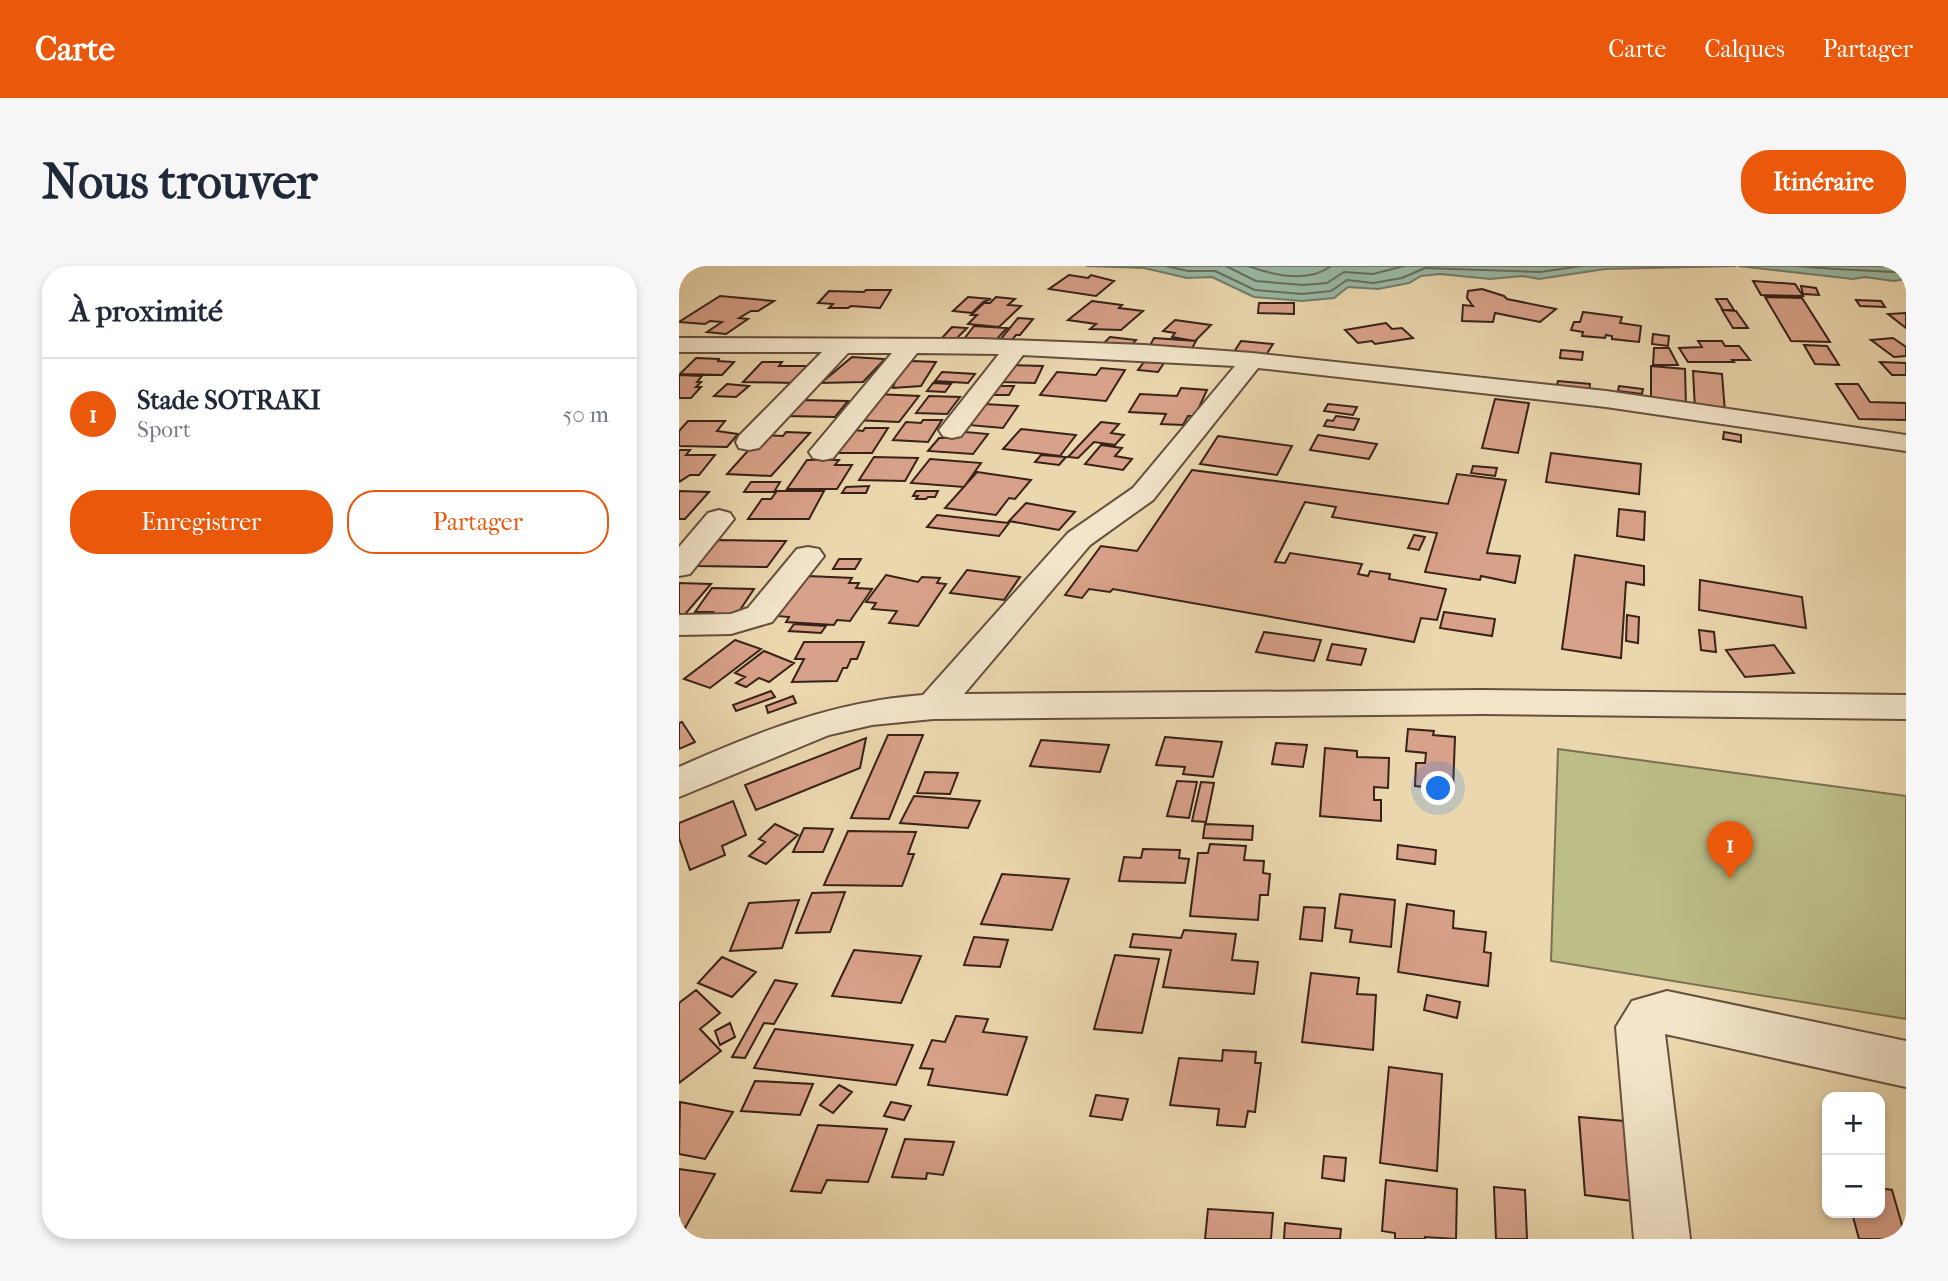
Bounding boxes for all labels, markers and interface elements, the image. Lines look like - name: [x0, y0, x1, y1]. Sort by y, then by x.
- text: Carte: [35, 30, 115, 69]
- text: Carte: [1608, 35, 1666, 63]
- text: Calques: [1704, 35, 1785, 63]
- text: Partager: [1823, 35, 1913, 63]
- button: Itinéraire: [1741, 150, 1906, 214]
- text: Nous trouver: [42, 153, 317, 211]
- text: À proximité: [70, 294, 223, 329]
- text: Stade SOTRAKI: [137, 385, 321, 416]
- text: 1: [89, 401, 97, 428]
- text: 50 m: [562, 401, 609, 428]
- text: Sport: [137, 416, 191, 443]
- button: Enregistrer: [70, 490, 333, 554]
- button: Partager: [347, 490, 609, 554]
- your location: [1421, 771, 1455, 805]
- pin: 1: [1707, 821, 1753, 879]
- map controls: [1822, 1092, 1885, 1218]
- button: +: [1822, 1092, 1885, 1155]
- button: −: [1822, 1155, 1885, 1218]

